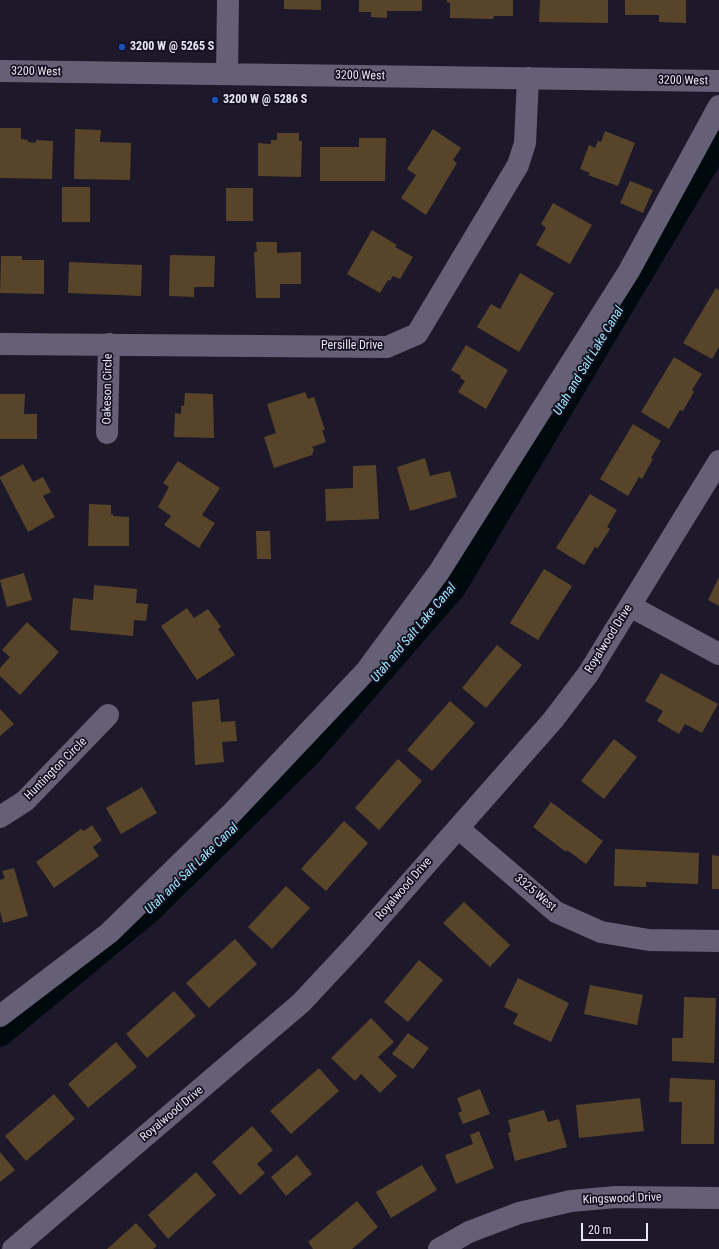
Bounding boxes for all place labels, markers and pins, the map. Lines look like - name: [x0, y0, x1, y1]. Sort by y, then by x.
- place label: 3200 W @ 5265 S: [130, 40, 214, 54]
- marker: 3200 W @ 5265 S: [117, 42, 127, 52]
- place label: 3200 W @ 5286 S: [223, 93, 307, 107]
- marker: 3200 W @ 5286 S: [210, 95, 220, 105]

